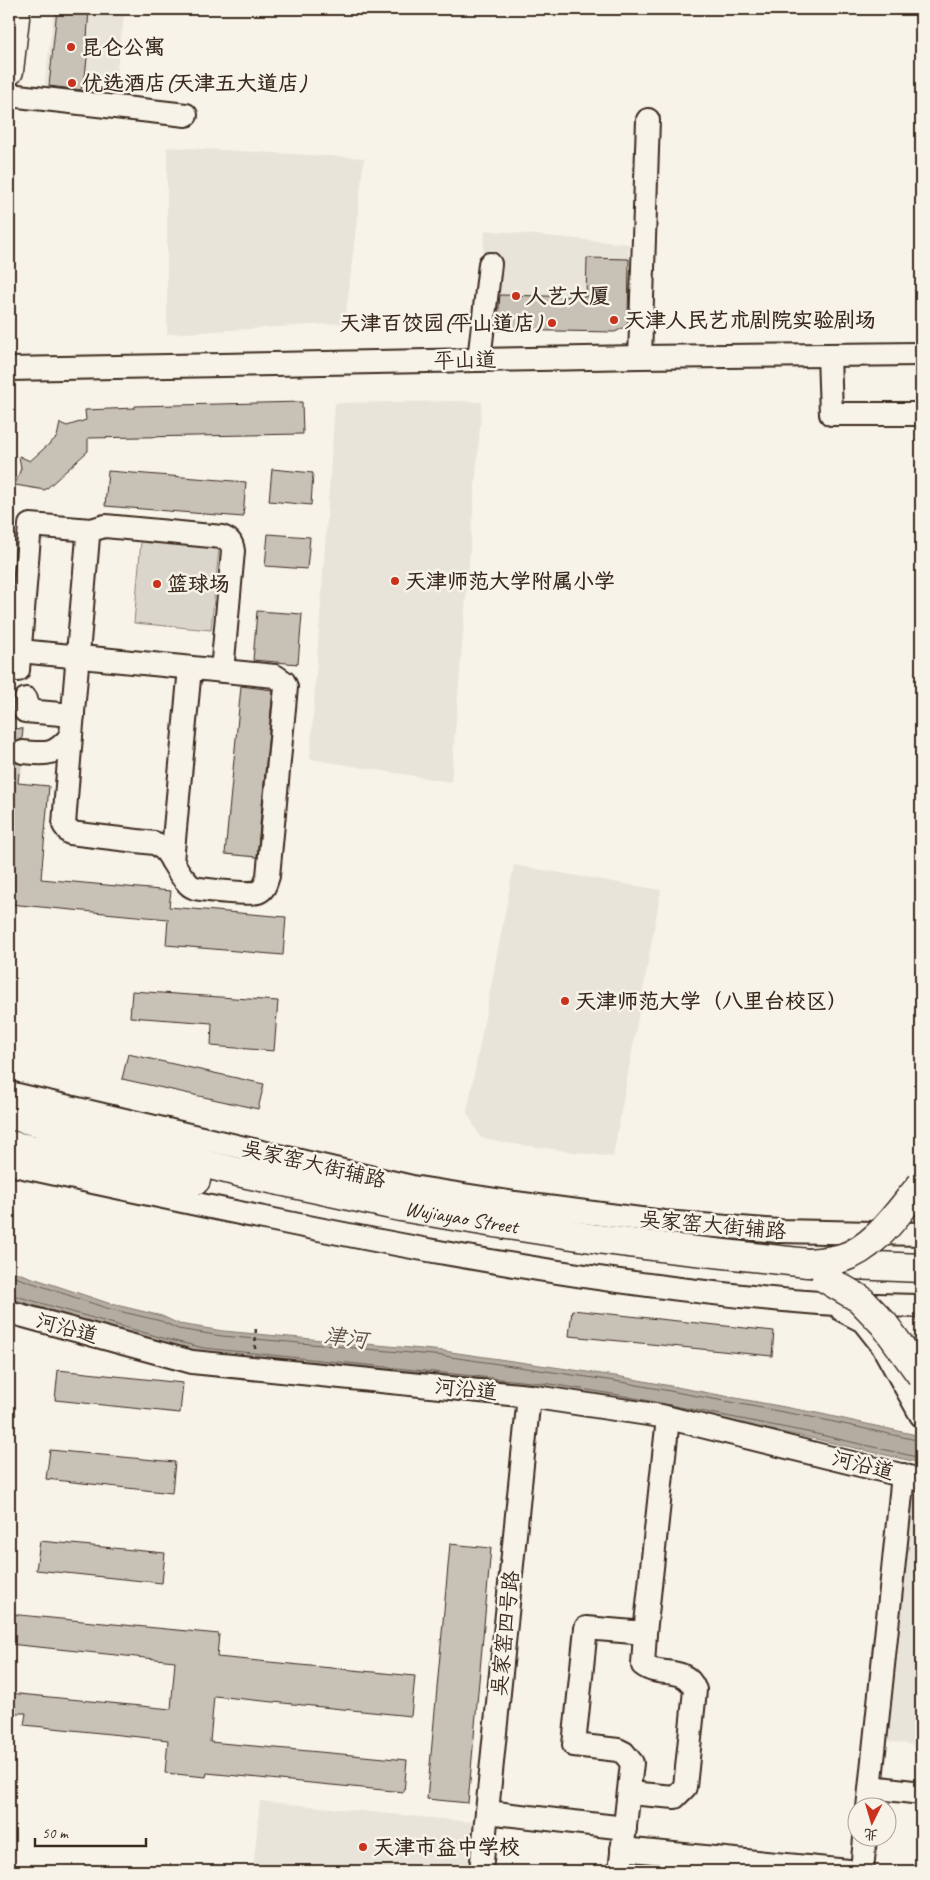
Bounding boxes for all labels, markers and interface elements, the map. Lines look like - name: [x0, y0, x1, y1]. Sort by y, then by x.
- place label: 昆仑公寓: [81, 34, 165, 60]
- marker: 昆仑公寓: [65, 41, 77, 53]
- place label: 优选酒店(天津五大道店): [82, 70, 308, 96]
- marker: 优选酒店(天津五大道店): [66, 77, 78, 89]
- place label: 人艺大厦: [526, 283, 610, 309]
- marker: 人艺大厦: [510, 290, 522, 302]
- place label: 天津人民艺术剧院实验剧场: [624, 307, 876, 333]
- place label: 天津百饺园(平山道店): [339, 310, 544, 336]
- marker: 天津人民艺术剧院实验剧场: [608, 314, 620, 326]
- marker: 天津百饺园(平山道店): [546, 317, 558, 329]
- street label: 平山道: [433, 346, 497, 374]
- place label: 天津师范大学附属小学: [405, 568, 615, 594]
- place label: 篮球场: [167, 571, 230, 597]
- marker: 天津师范大学附属小学: [389, 575, 401, 587]
- marker: 篮球场: [151, 578, 163, 590]
- place label: 天津师范大学（八里台校区）: [575, 988, 848, 1014]
- marker: 天津师范大学（八里台校区）: [559, 995, 571, 1007]
- street label: 吴家窑大街辅路: [239, 1135, 389, 1193]
- street label: Wujiayao Street: [403, 1195, 522, 1240]
- street label: 吴家窑大街辅路: [639, 1206, 787, 1244]
- street label: 河沿道: [33, 1307, 101, 1349]
- water label: 津河: [322, 1321, 372, 1355]
- street label: 河沿道: [433, 1373, 499, 1405]
- street label: 河沿道: [829, 1445, 897, 1485]
- street label: 吴家窑四号路: [485, 1569, 525, 1697]
- north arrow: [848, 1798, 898, 1848]
- scale bar: [35, 1815, 146, 1847]
- text: 50 m: [42, 1824, 69, 1843]
- text: 北: [863, 1825, 879, 1844]
- place label: 天津市益中学校: [373, 1834, 520, 1860]
- marker: 天津市益中学校: [357, 1841, 369, 1853]

